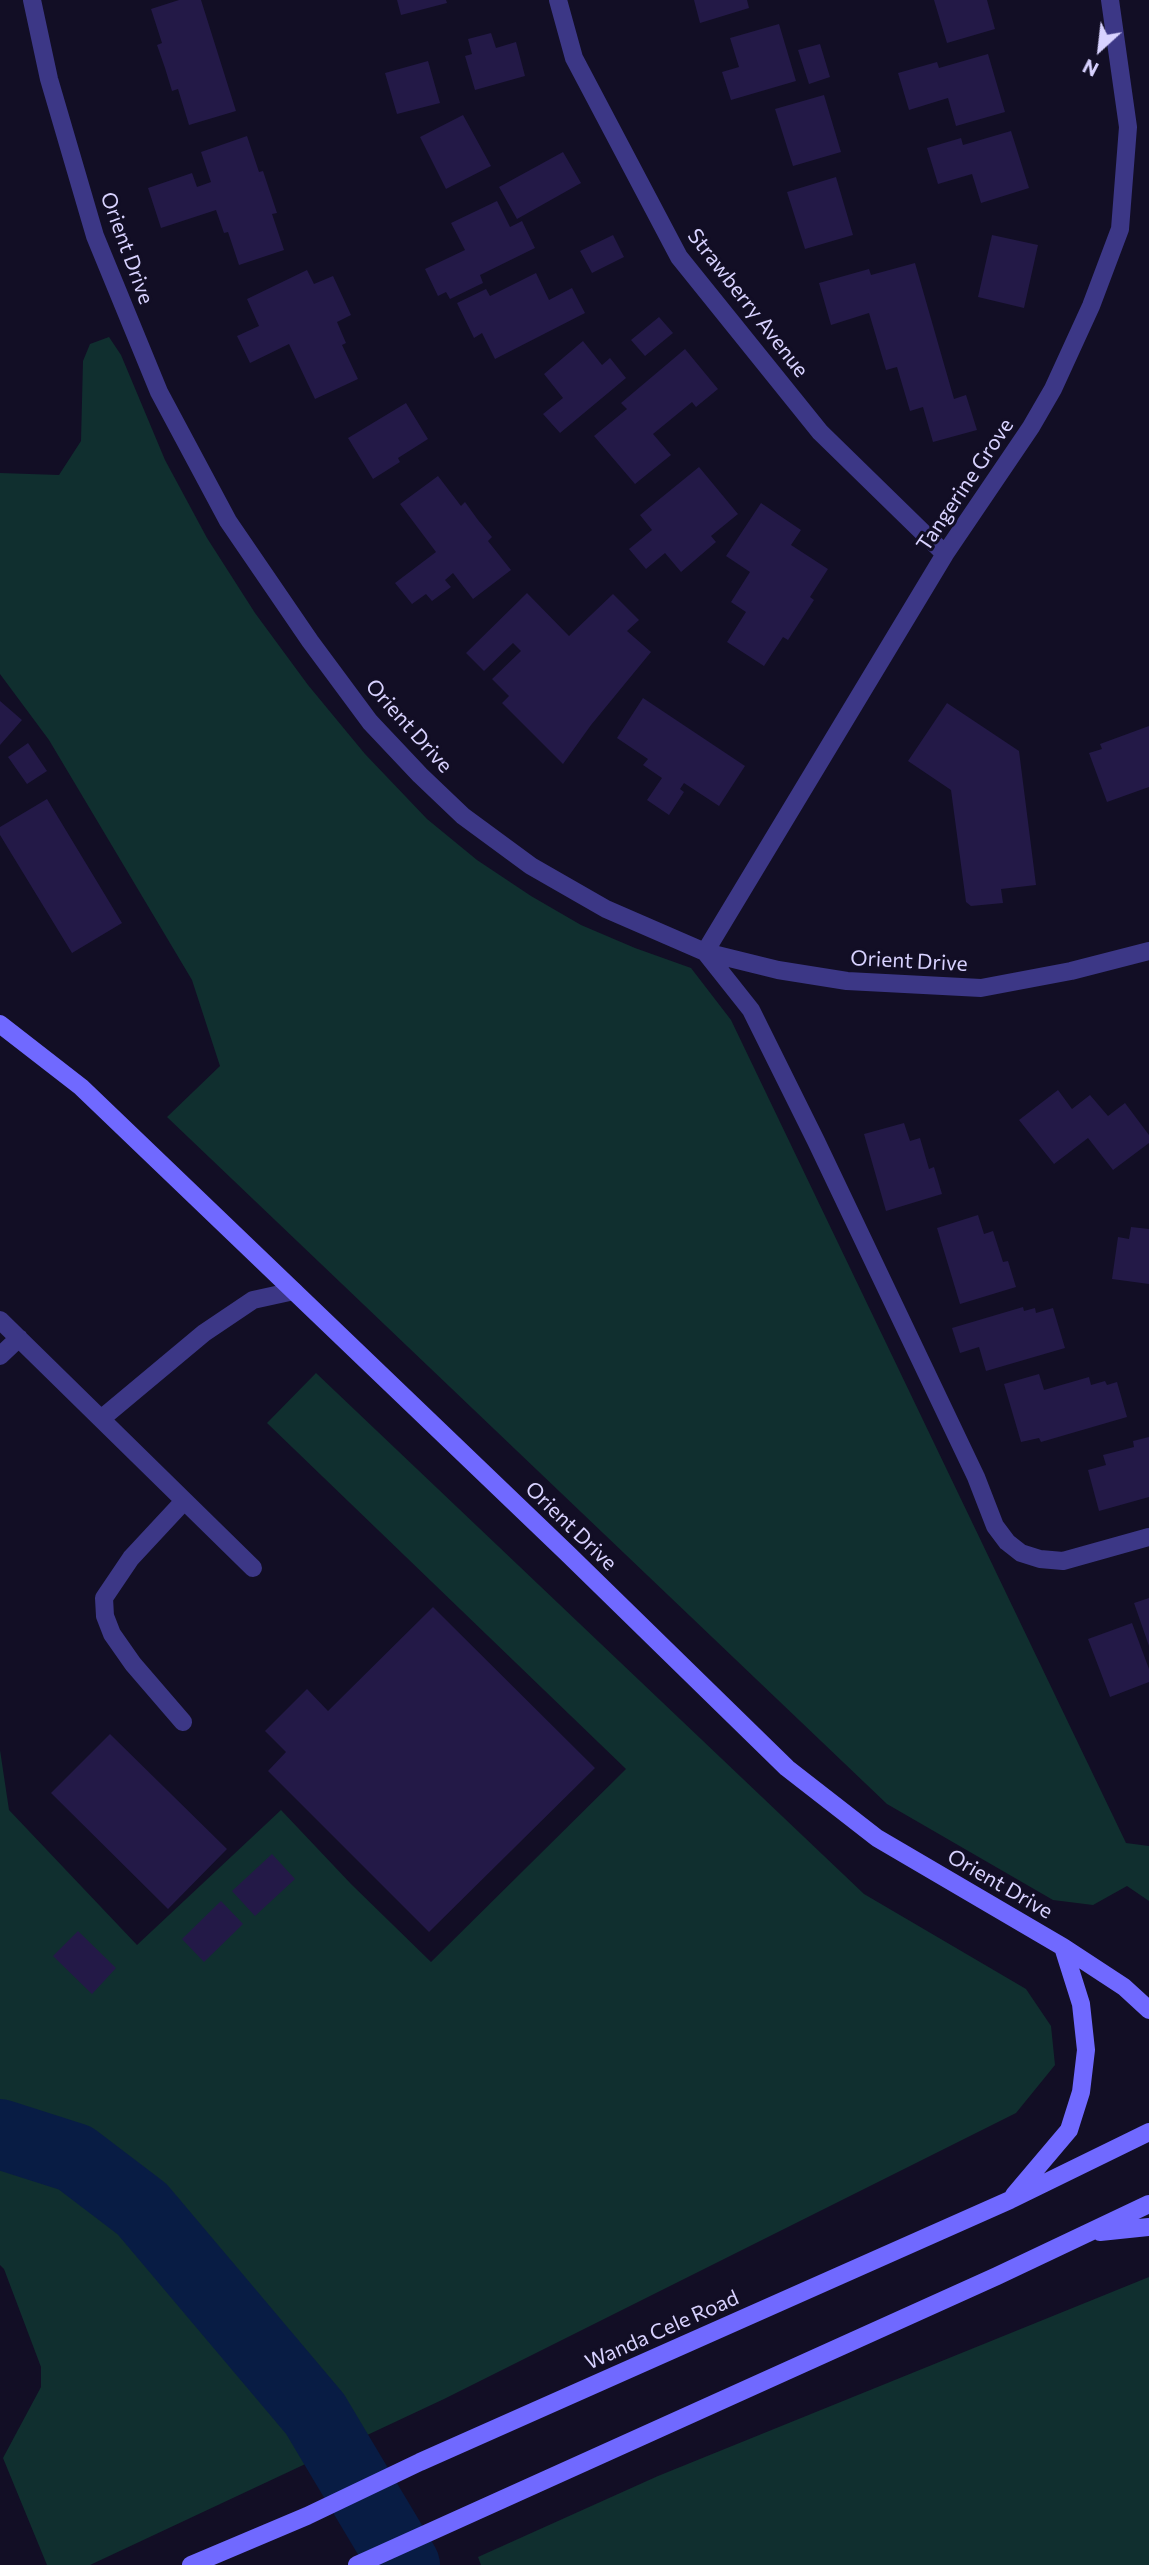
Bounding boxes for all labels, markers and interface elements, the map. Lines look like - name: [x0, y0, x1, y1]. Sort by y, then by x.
- north arrow: [1065, 14, 1135, 84]
- text: N: [1079, 55, 1102, 82]
- street label: Orient Drive: [95, 189, 159, 307]
- street label: Strawberry Avenue: [682, 224, 814, 382]
- street label: Tangerine Grove: [911, 414, 1019, 556]
- street label: Orient Drive: [360, 674, 458, 778]
- street label: Orient Drive: [850, 945, 968, 977]
- street label: Orient Drive: [520, 1476, 622, 1576]
- street label: Orient Drive: [943, 1844, 1057, 1924]
- street label: Wanda Cele Road: [581, 2285, 743, 2375]

